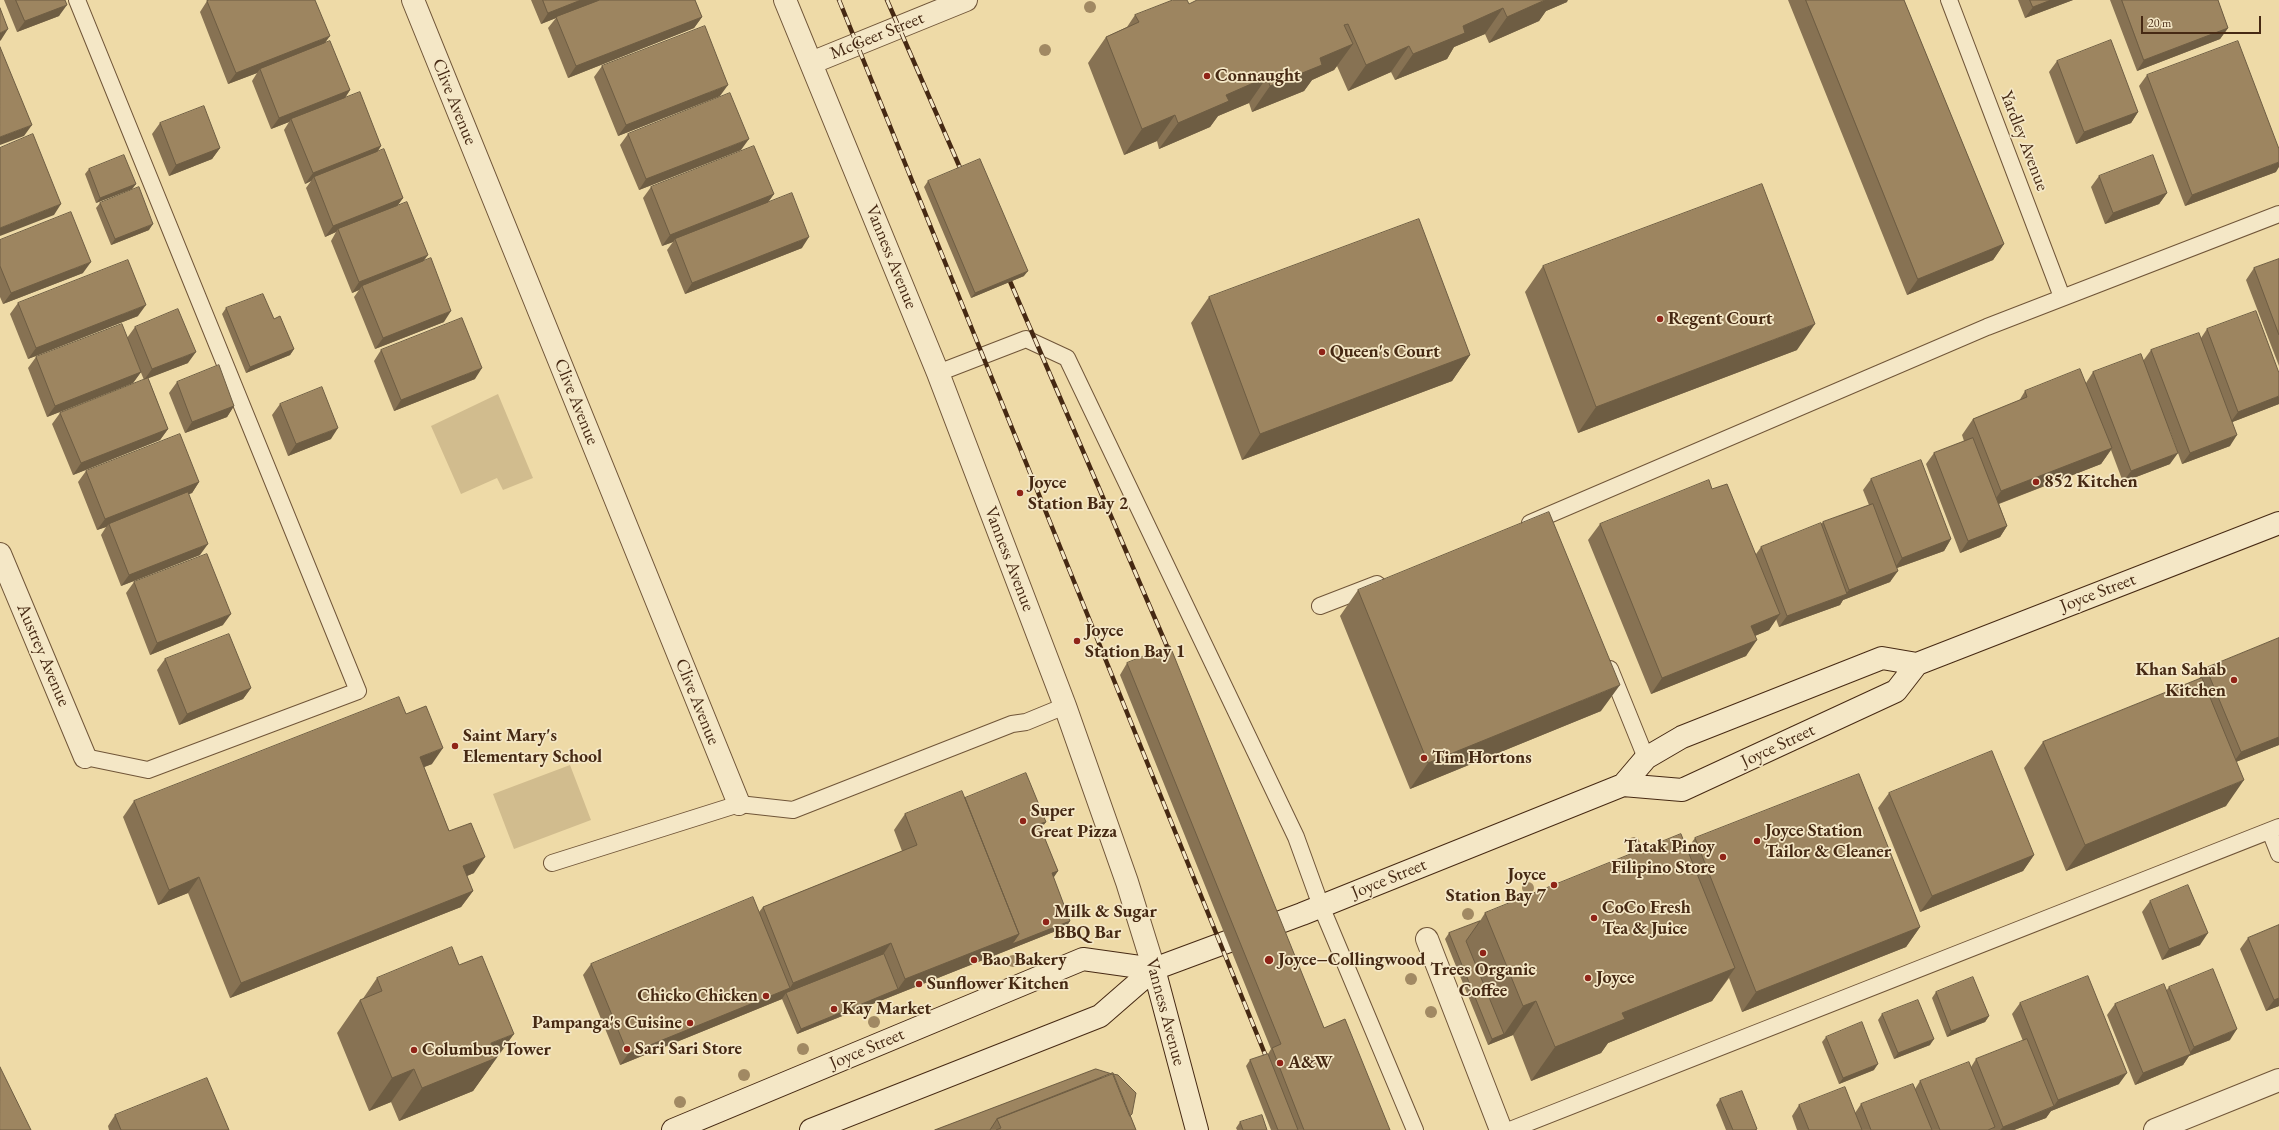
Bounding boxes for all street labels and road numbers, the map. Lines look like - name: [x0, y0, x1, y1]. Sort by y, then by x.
- street label: McGeer Street: [827, 7, 927, 65]
- street label: Clive Avenue: [427, 56, 481, 148]
- street label: Yardley Avenue: [1995, 88, 2053, 194]
- street label: Vanness Avenue: [860, 202, 922, 312]
- street label: Clive Avenue: [549, 356, 603, 448]
- street label: Vanness Avenue: [979, 504, 1039, 614]
- street label: Joyce Street: [2057, 569, 2139, 617]
- street label: Austrey Avenue: [12, 600, 74, 710]
- street label: Clive Avenue: [670, 656, 724, 748]
- street label: Joyce Street: [1738, 719, 1818, 773]
- street label: Joyce Street: [1348, 854, 1430, 904]
- street label: Vanness Avenue: [1140, 956, 1190, 1068]
- street label: Joyce Street: [826, 1024, 908, 1074]

